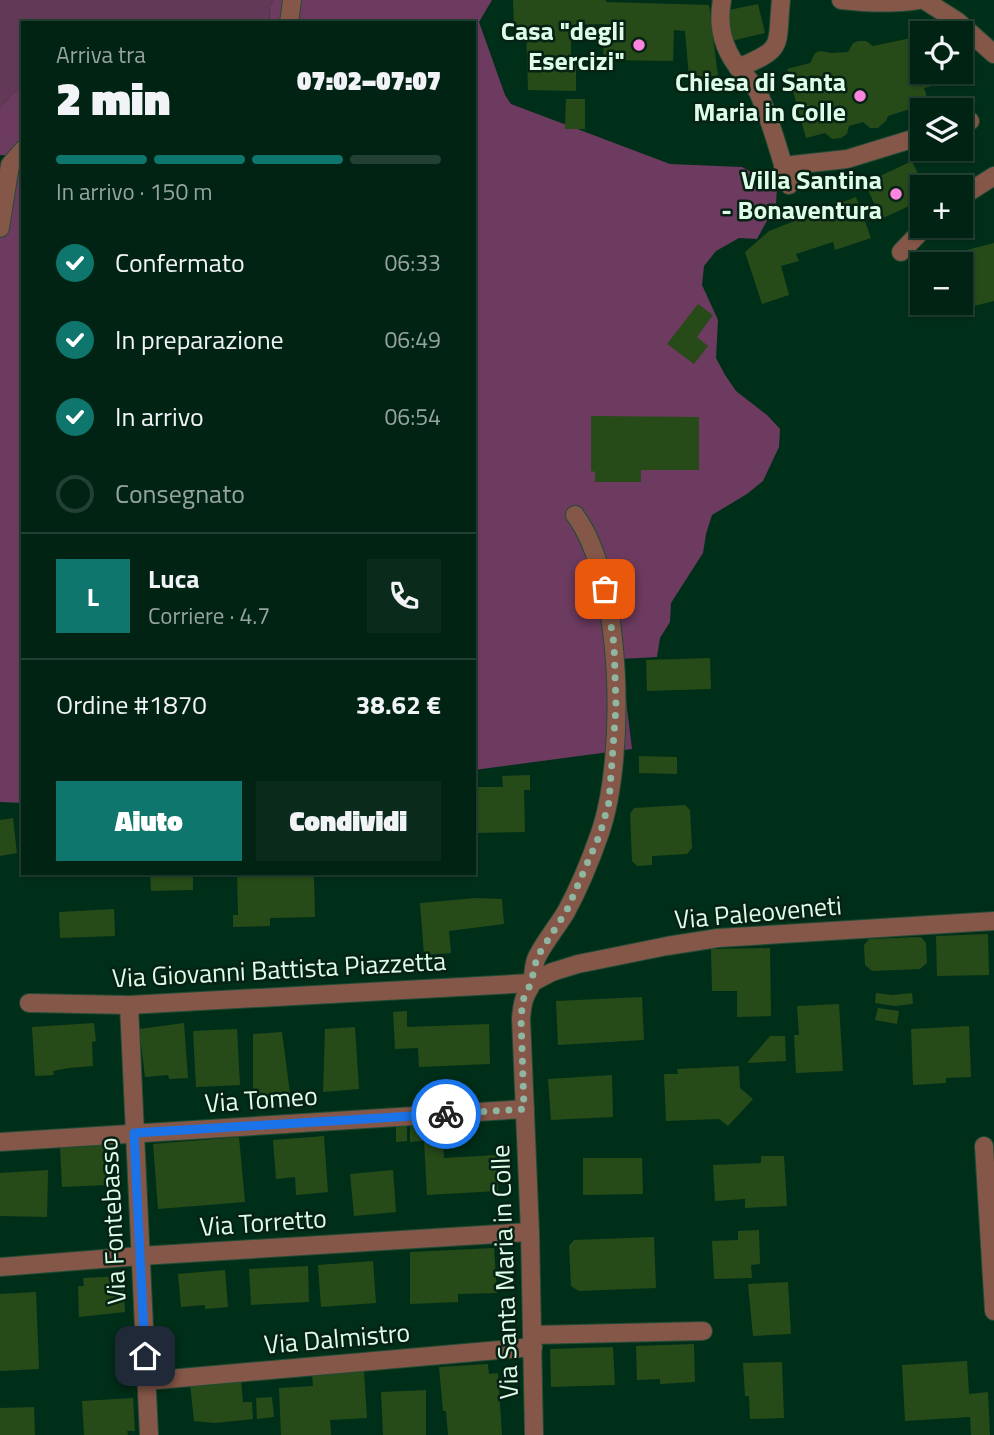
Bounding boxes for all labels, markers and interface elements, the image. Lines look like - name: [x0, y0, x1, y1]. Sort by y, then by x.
- place label: Casa "degli Esercizi": [501, 11, 625, 80]
- map controls: [910, 21, 973, 315]
- button: locate: [910, 21, 973, 84]
- text: Arriva tra: [56, 37, 146, 72]
- marker: Casa "degli Esercizi": [631, 37, 647, 53]
- text: 07:02–07:07: [297, 61, 441, 100]
- place label: Chiesa di Santa Maria in Colle: [675, 62, 846, 131]
- text: 2 min: [56, 63, 170, 133]
- marker: Chiesa di Santa Maria in Colle: [852, 88, 868, 104]
- button: layers: [910, 98, 973, 161]
- place label: Villa Santina - Bonaventura: [721, 160, 882, 229]
- text: In arrivo · 150 m: [56, 174, 213, 209]
- button: +: [910, 175, 973, 238]
- marker: Villa Santina - Bonaventura: [888, 186, 904, 202]
- text: Confermato: [115, 243, 245, 282]
- icon: check: [56, 244, 94, 282]
- text: 06:33: [384, 245, 441, 280]
- button: −: [910, 252, 973, 315]
- text: In preparazione: [115, 320, 284, 359]
- icon: check: [56, 321, 94, 359]
- text: 06:49: [384, 322, 441, 357]
- text: In arrivo: [115, 397, 204, 436]
- icon: check: [56, 398, 94, 436]
- text: 06:54: [384, 399, 441, 434]
- text: Consegnato: [115, 474, 245, 513]
- text: Luca: [148, 559, 200, 598]
- button: phone: [367, 559, 441, 633]
- pin: [575, 559, 635, 619]
- icon: bag: [586, 570, 624, 608]
- text: L: [87, 577, 99, 616]
- text: Corriere · 4.7: [148, 598, 270, 633]
- text: Ordine #1870: [56, 685, 207, 724]
- text: 38.62 €: [356, 685, 441, 724]
- button: Aiuto: [56, 781, 242, 861]
- button: Condividi: [256, 781, 441, 861]
- street label: Via Paleoveneti: [673, 885, 843, 939]
- street label: Via Giovanni Battista Piazzetta: [111, 941, 447, 997]
- street label: Via Tomeo: [203, 1076, 319, 1122]
- courier: [411, 1079, 481, 1149]
- icon: bike: [427, 1095, 465, 1133]
- street label: Via Fontebasso: [88, 1136, 136, 1306]
- street label: Via Santa Maria in Colle: [480, 1144, 528, 1400]
- street label: Via Torretto: [198, 1198, 328, 1246]
- street label: Via Dalmistro: [262, 1312, 412, 1364]
- pin: [115, 1326, 175, 1386]
- icon: home: [126, 1337, 164, 1375]

